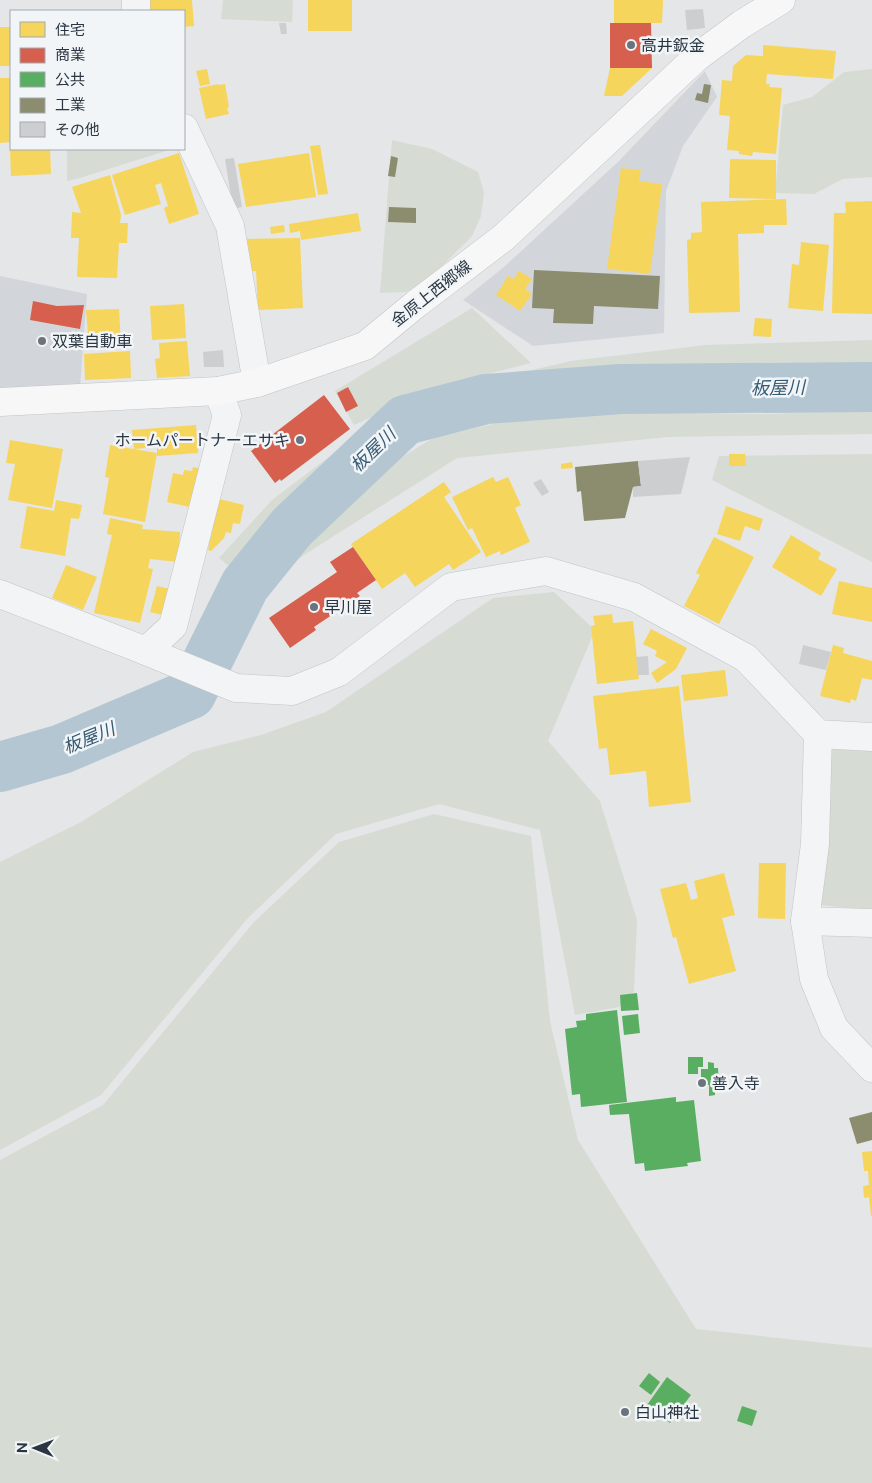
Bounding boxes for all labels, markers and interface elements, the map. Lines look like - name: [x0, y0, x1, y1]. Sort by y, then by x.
- legend: [10, 10, 185, 150]
- text: 住宅: [55, 21, 85, 38]
- place label: 高井鈑金: [641, 36, 705, 55]
- marker: 高井鈑金: [625, 39, 637, 51]
- text: 商業: [55, 46, 85, 63]
- text: 公共: [55, 71, 85, 88]
- text: 工業: [55, 96, 85, 113]
- text: その他: [55, 121, 100, 138]
- street label: 金原上西郷線: [388, 256, 475, 330]
- place label: 双葉自動車: [52, 332, 132, 351]
- marker: 双葉自動車: [36, 335, 48, 347]
- water label: 板屋川: [751, 376, 807, 398]
- water label: 板屋川: [346, 422, 401, 476]
- place label: ホームパートナーエサキ: [114, 431, 290, 450]
- marker: ホームパートナーエサキ: [294, 434, 306, 446]
- place label: 早川屋: [324, 598, 372, 617]
- marker: 早川屋: [308, 601, 320, 613]
- water label: 板屋川: [60, 717, 120, 757]
- place label: 善入寺: [712, 1074, 760, 1093]
- marker: 善入寺: [696, 1077, 708, 1089]
- place label: 白山神社: [635, 1403, 699, 1422]
- marker: 白山神社: [619, 1406, 631, 1418]
- north arrow: [10, 1423, 60, 1473]
- text: N: [14, 1442, 30, 1453]

